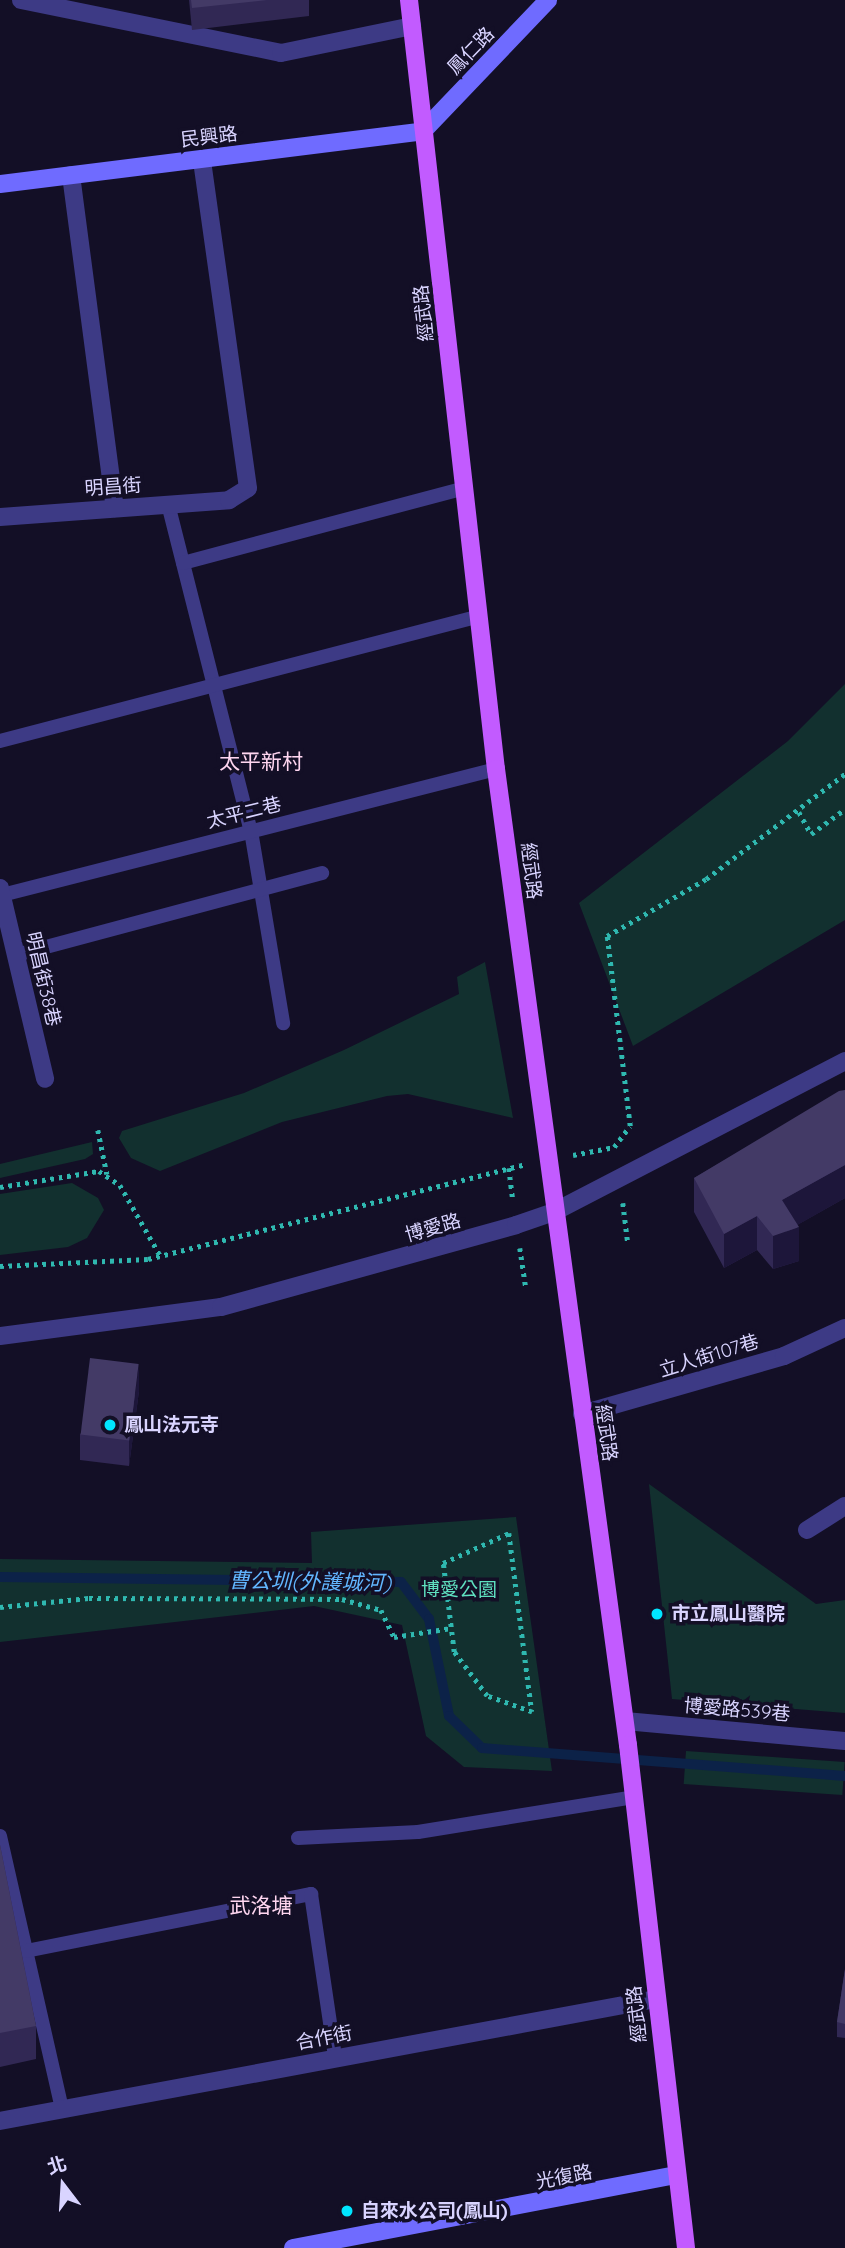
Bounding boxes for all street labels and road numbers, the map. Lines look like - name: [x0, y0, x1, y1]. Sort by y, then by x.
- street label: 鳳仁路: [443, 23, 499, 79]
- street label: 民興路: [179, 122, 239, 152]
- street label: 經武路: [410, 283, 438, 343]
- street label: 明昌街: [84, 474, 142, 500]
- street label: 太平二巷: [204, 793, 284, 833]
- street label: 經武路: [516, 841, 546, 901]
- street label: 明昌街38巷: [21, 930, 65, 1028]
- street label: 博愛路: [402, 1209, 464, 1247]
- street label: 立人街107巷: [656, 1330, 762, 1382]
- street label: 經武路: [591, 1403, 621, 1463]
- street label: 博愛路539巷: [683, 1694, 791, 1726]
- street label: 經武路: [623, 1984, 651, 2044]
- street label: 合作街: [294, 2021, 354, 2055]
- street label: 光復路: [534, 2160, 594, 2194]

